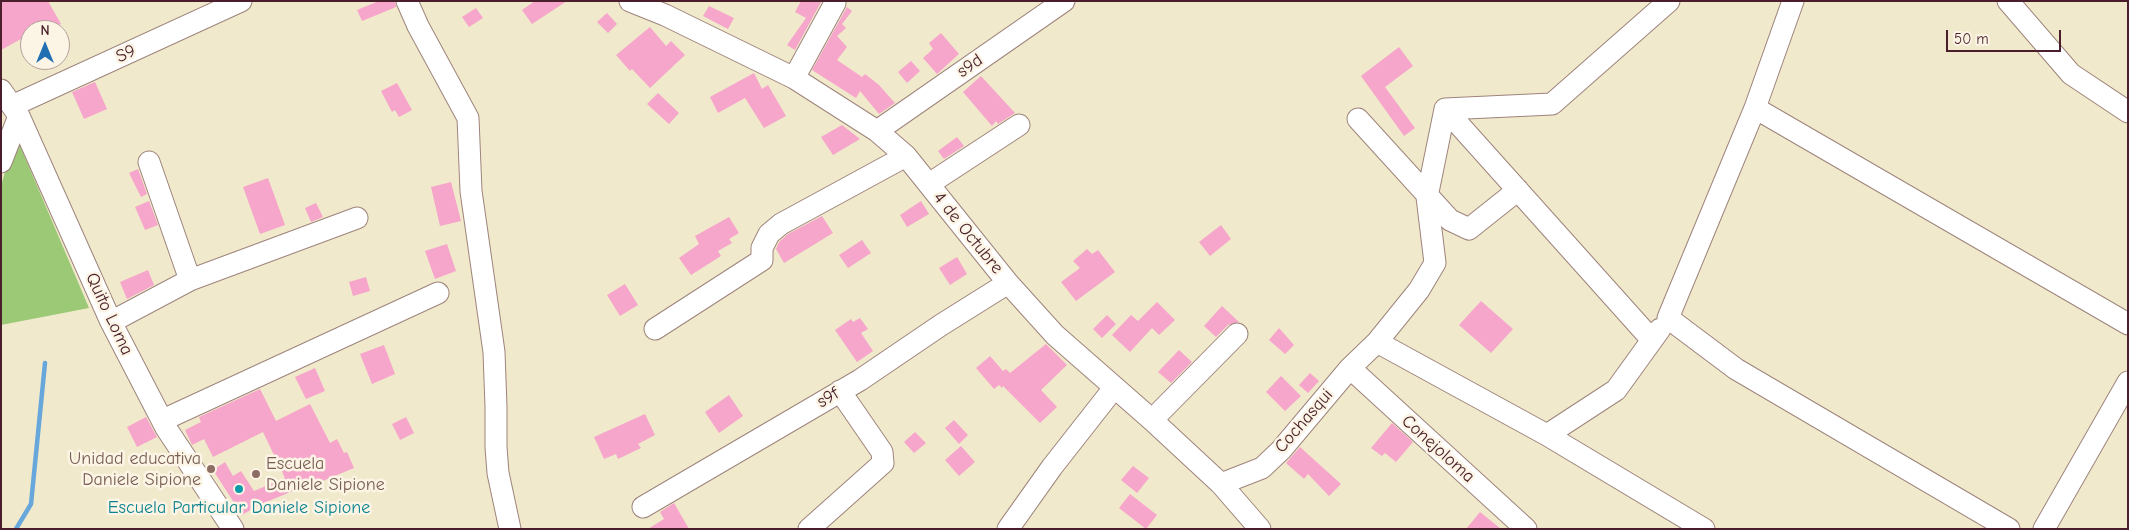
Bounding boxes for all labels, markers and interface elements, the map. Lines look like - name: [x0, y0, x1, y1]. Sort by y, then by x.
- north arrow: [20, 20, 70, 70]
- scale bar: [1949, 20, 2064, 52]
- text: N: [40, 22, 50, 39]
- text: 50 m: [1954, 30, 1989, 48]
- street label: S9: [113, 40, 139, 68]
- street label: s9d: [953, 50, 987, 82]
- street label: 4 de Octubre: [928, 188, 1008, 278]
- street label: Quito Loma: [80, 269, 138, 359]
- street label: s9f: [813, 383, 843, 413]
- street label: Cochasqui: [1270, 384, 1338, 458]
- street label: Conejoloma: [1397, 411, 1479, 487]
- place label: Unidad educativa Daniele Sipione: [69, 448, 201, 490]
- place label: Escuela Daniele Sipione: [266, 453, 385, 496]
- marker: Unidad educativa Daniele Sipione: [205, 463, 217, 475]
- marker: Escuela Daniele Sipione: [250, 468, 262, 480]
- marker: Escuela Particular Daniele Sipione: [233, 483, 245, 495]
- place label: Escuela Particular Daniele Sipione: [108, 497, 370, 519]

